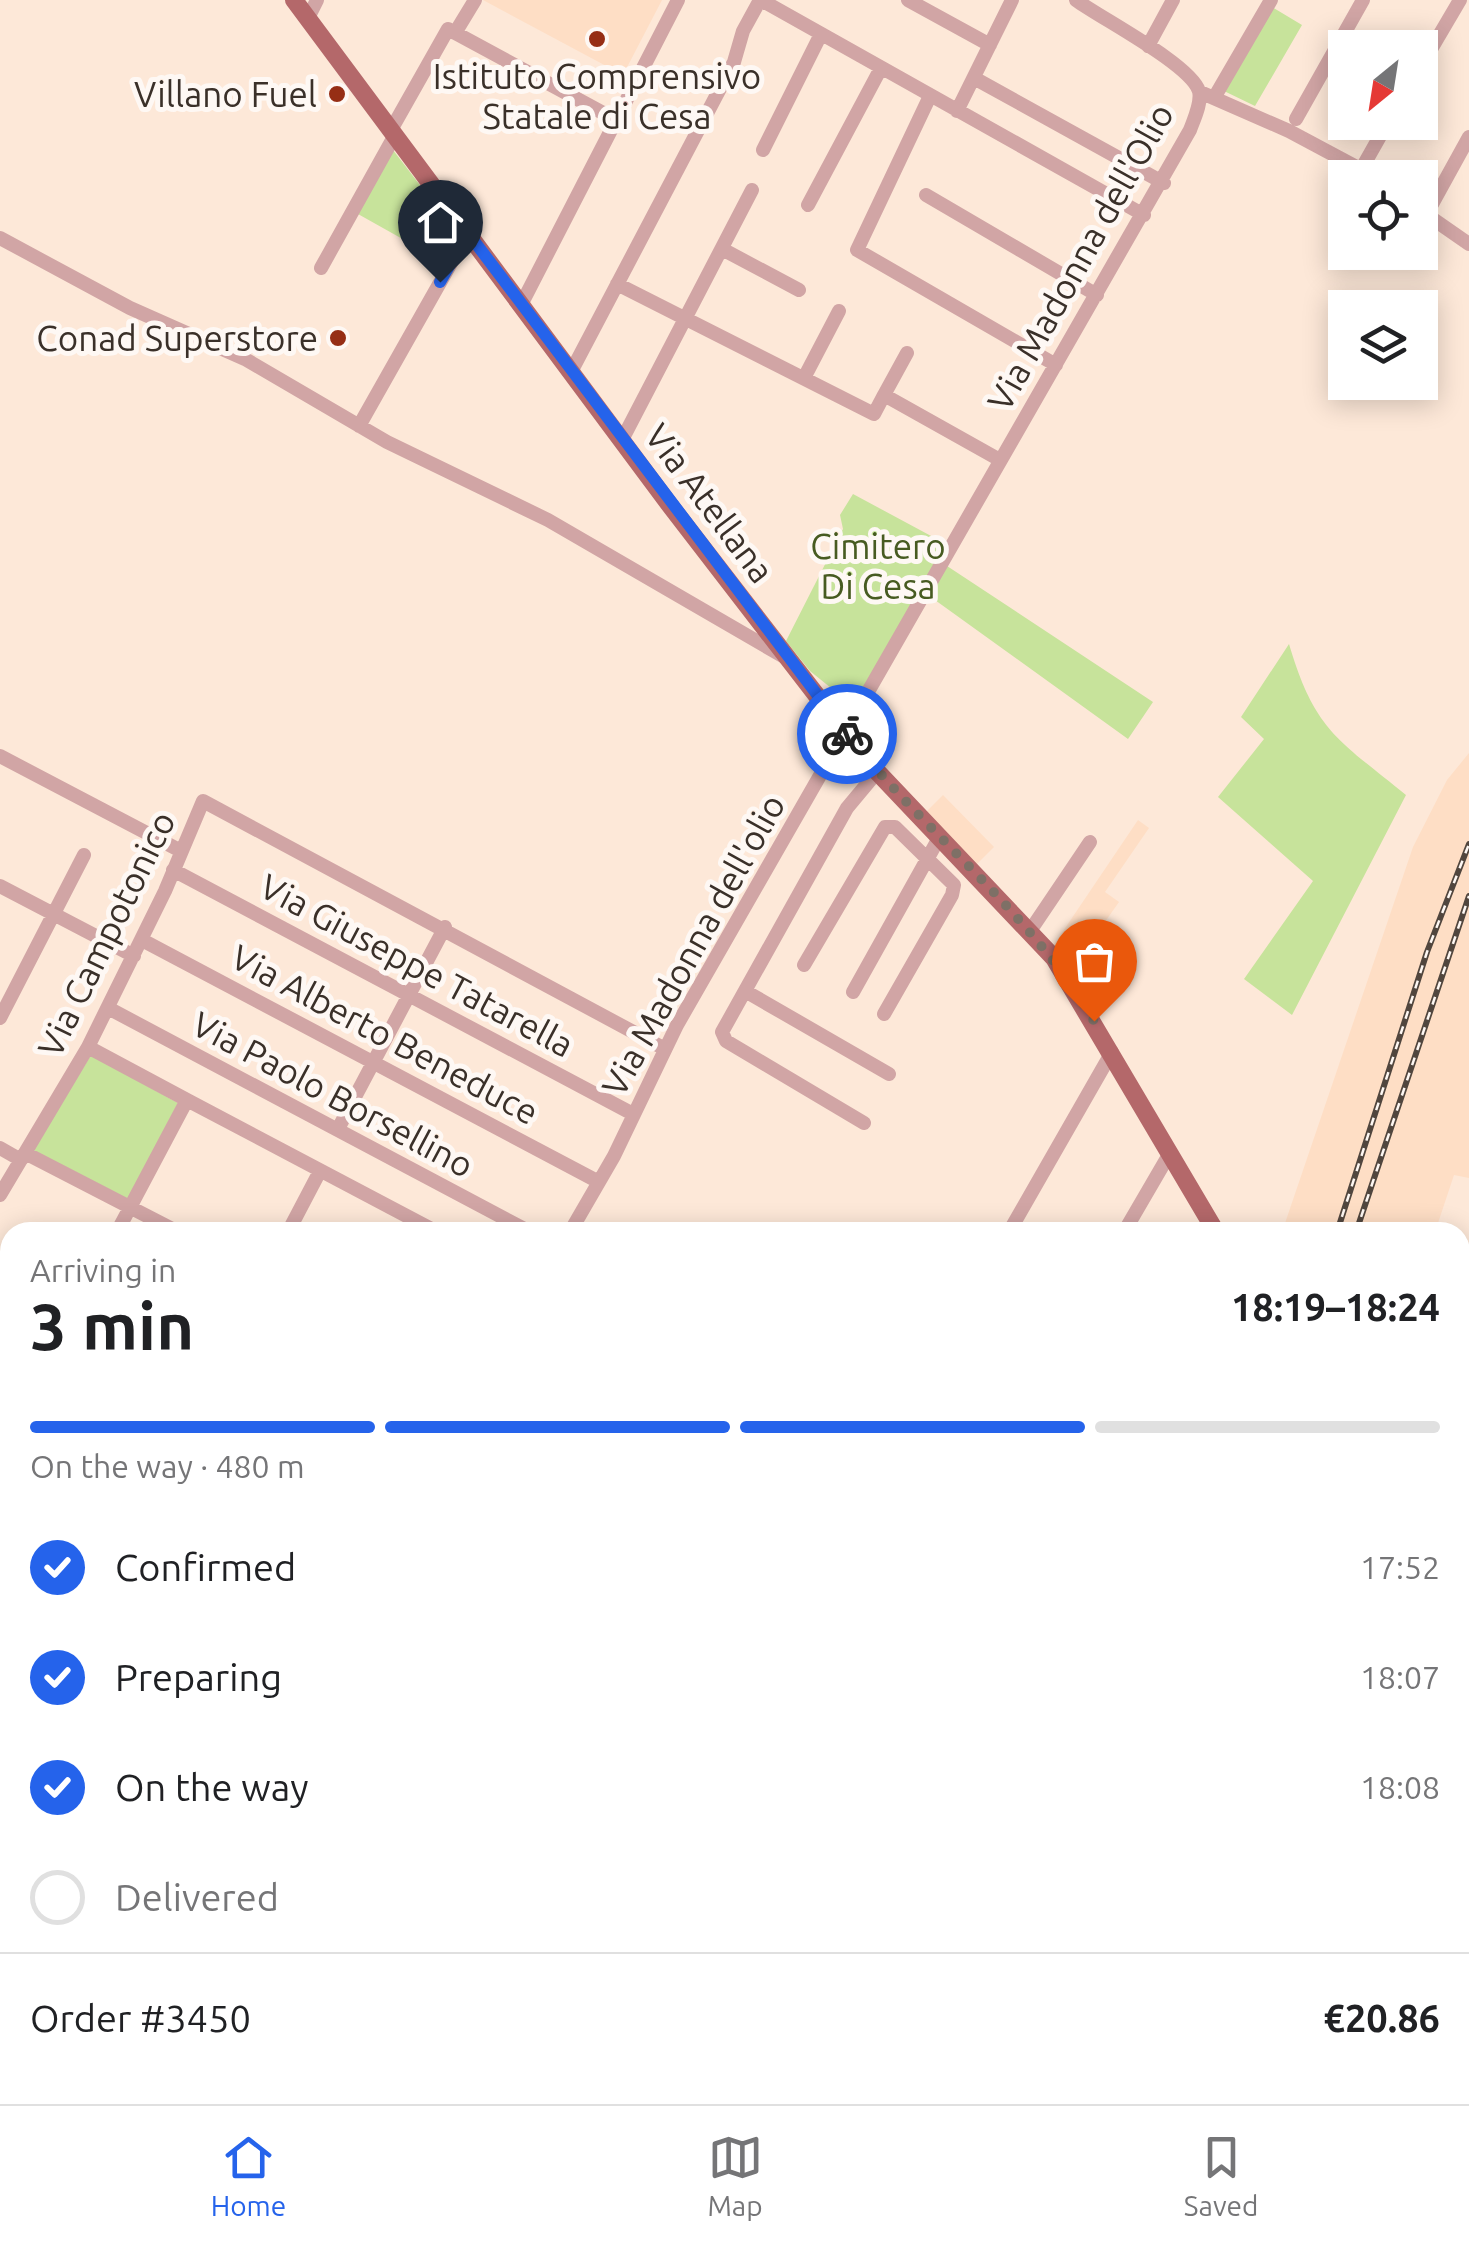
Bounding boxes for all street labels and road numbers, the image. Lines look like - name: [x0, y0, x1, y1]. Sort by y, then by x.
- street label: Via Madonna dell'Olio: [979, 97, 1181, 417]
- street label: Via Atellana: [637, 416, 783, 590]
- street label: Via Madonna dell'olio: [593, 787, 793, 1103]
- street label: Via Campotonico: [29, 805, 183, 1063]
- street label: Via Giuseppe Tatarella: [254, 865, 580, 1065]
- street label: Via Alberto Beneduce: [225, 936, 545, 1132]
- street label: Via Paolo Borsellino: [186, 1003, 480, 1185]

